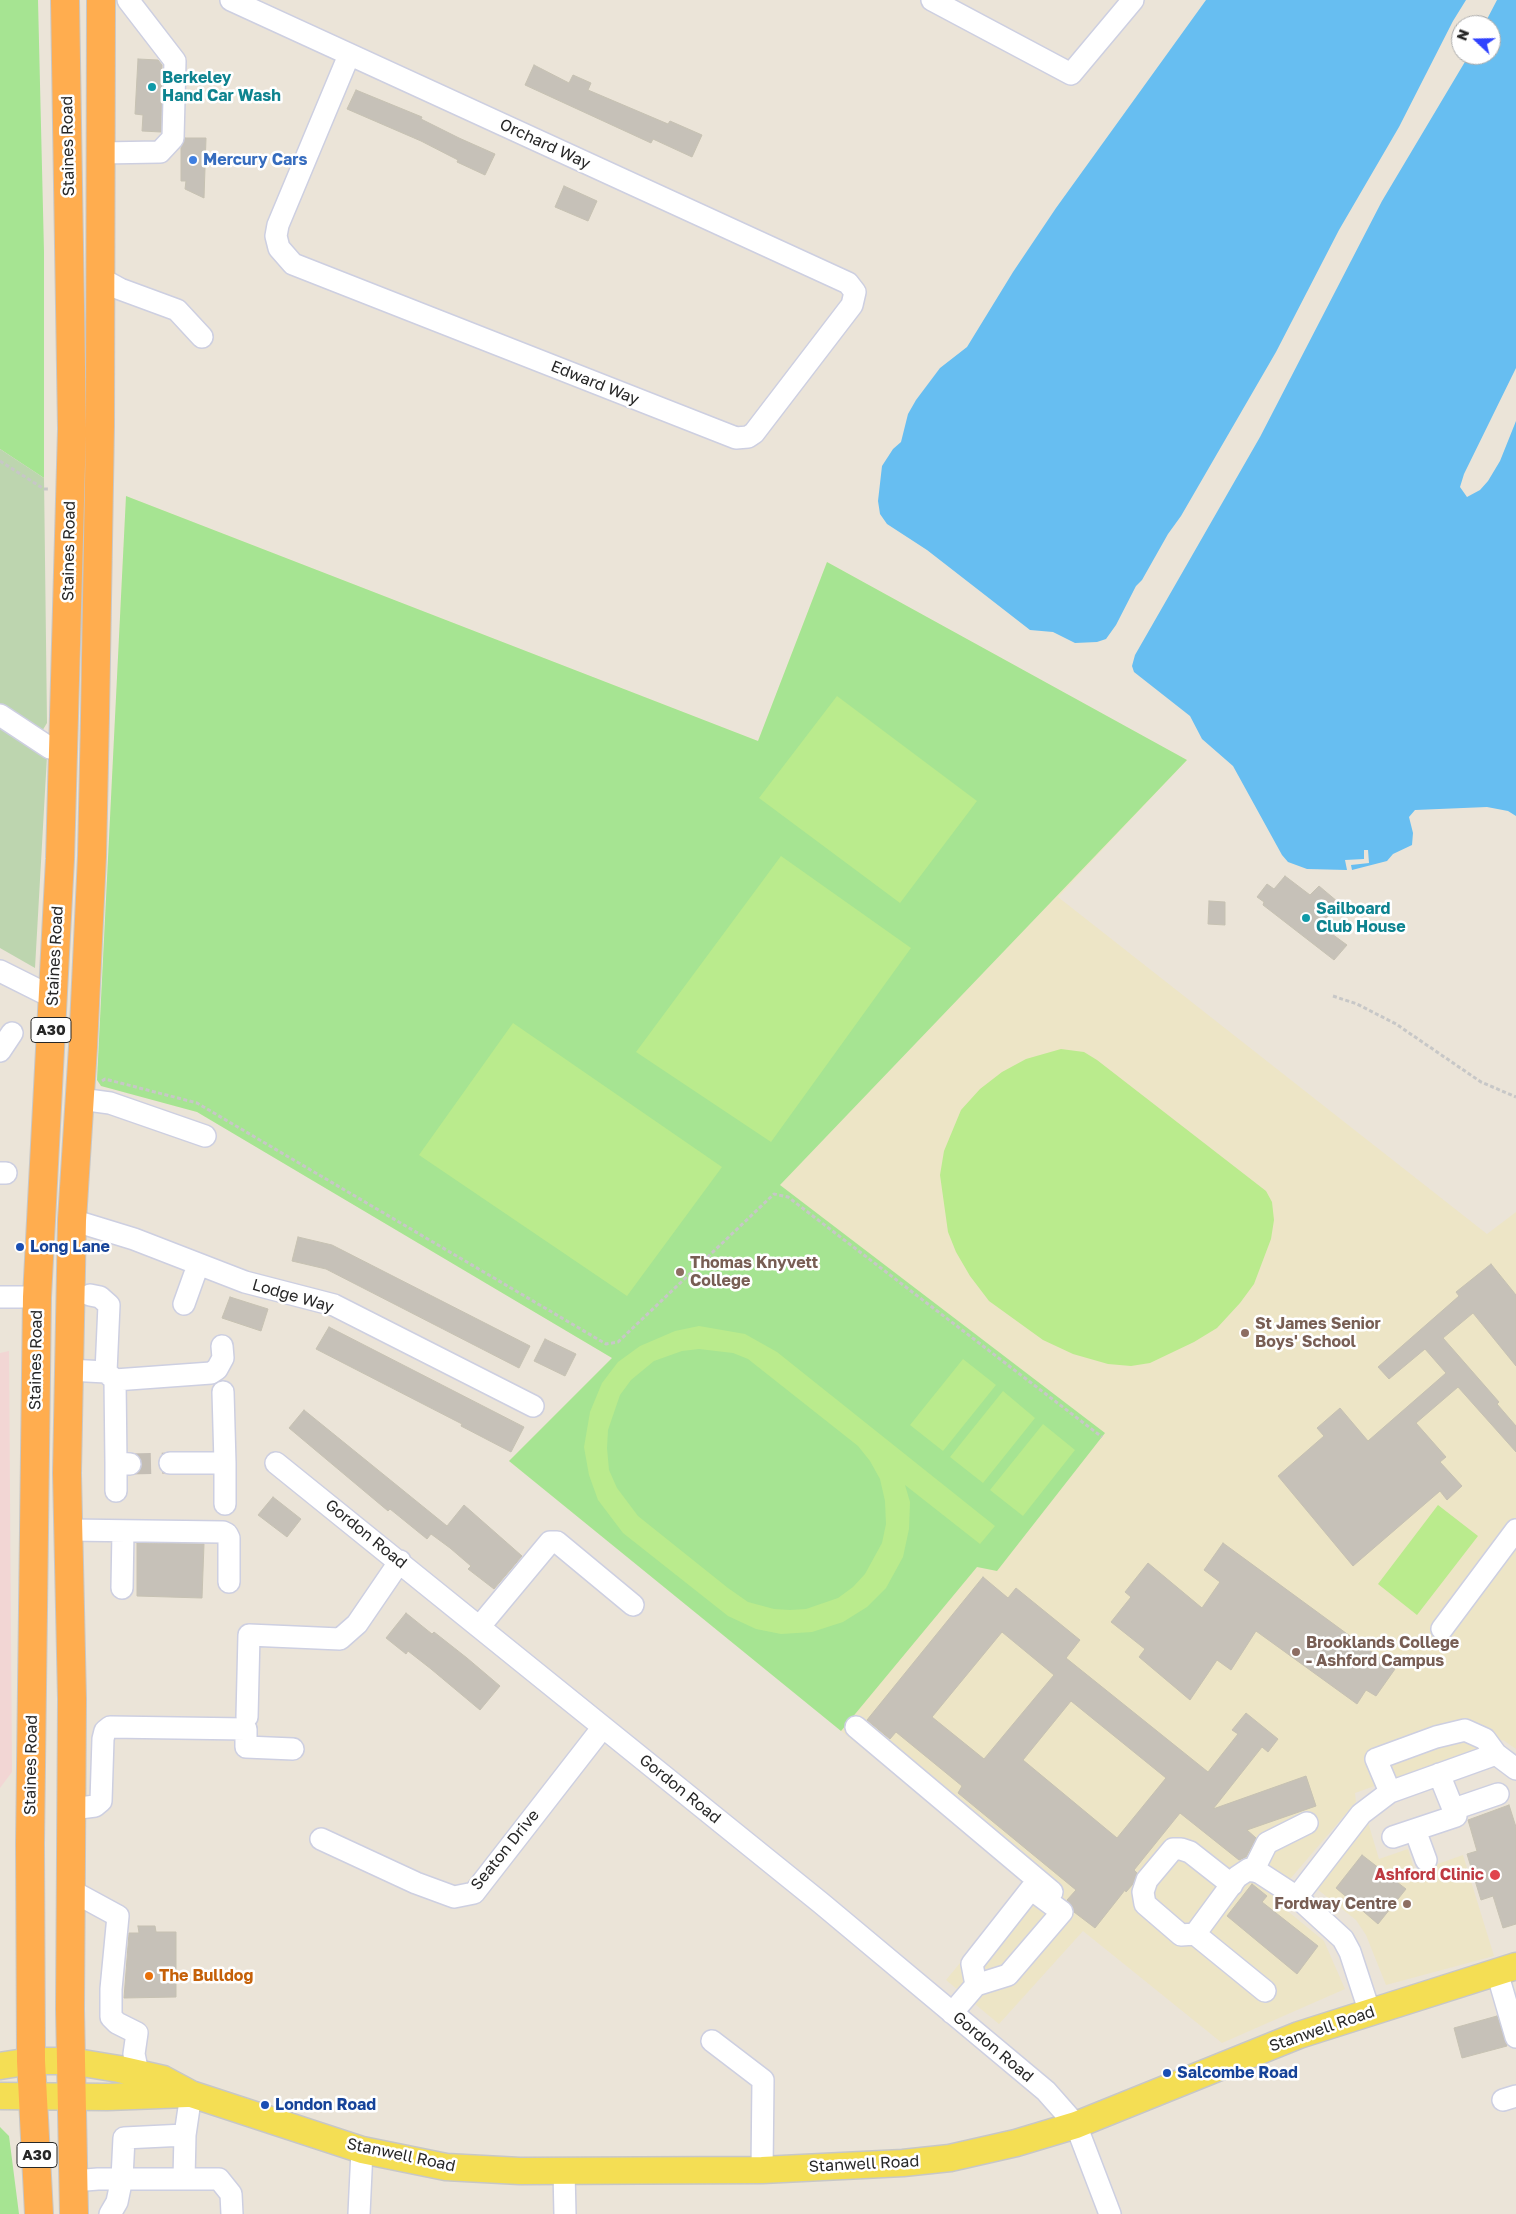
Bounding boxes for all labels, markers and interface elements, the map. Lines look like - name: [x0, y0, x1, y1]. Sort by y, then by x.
- north arrow: [1451, 15, 1501, 65]
- text: N: [1453, 27, 1472, 43]
- place label: Berkeley Hand Car Wash: [162, 68, 281, 106]
- marker: Berkeley Hand Car Wash: [146, 81, 158, 93]
- street label: Staines Road: [58, 96, 78, 196]
- street label: Orchard Way: [497, 115, 593, 173]
- place label: Mercury Cars: [203, 150, 307, 170]
- marker: Mercury Cars: [187, 154, 199, 166]
- street label: Edward Way: [548, 357, 642, 409]
- street label: Staines Road: [59, 501, 79, 601]
- place label: Sailboard Club House: [1316, 899, 1406, 937]
- street label: Staines Road: [43, 905, 67, 1007]
- marker: Sailboard Club House: [1300, 912, 1312, 924]
- road number: A30: [31, 1018, 71, 1042]
- place label: Long Lane: [30, 1237, 110, 1257]
- marker: Long Lane: [14, 1241, 26, 1253]
- place label: Thomas Knyvett College: [690, 1253, 818, 1291]
- marker: Thomas Knyvett College: [674, 1266, 686, 1278]
- street label: Lodge Way: [250, 1275, 336, 1317]
- street label: Staines Road: [26, 1310, 46, 1410]
- place label: St James Senior Boys' School: [1255, 1314, 1381, 1352]
- marker: St James Senior Boys' School: [1239, 1327, 1251, 1339]
- street label: Gordon Road: [321, 1495, 411, 1573]
- place label: Brooklands College - Ashford Campus: [1306, 1633, 1459, 1671]
- marker: Brooklands College - Ashford Campus: [1290, 1646, 1302, 1658]
- street label: Staines Road: [21, 1715, 41, 1815]
- street label: Gordon Road: [635, 1750, 725, 1828]
- street label: Seaton Drive: [467, 1806, 543, 1894]
- place label: Ashford Clinic: [1375, 1865, 1484, 1885]
- marker: Ashford Clinic: [1488, 1868, 1502, 1882]
- place label: Fordway Centre: [1274, 1894, 1397, 1914]
- marker: Fordway Centre: [1401, 1898, 1413, 1910]
- place label: The Bulldog: [159, 1966, 253, 1986]
- marker: The Bulldog: [143, 1970, 155, 1982]
- street label: Stanwell Road: [1267, 2002, 1377, 2056]
- street label: Gordon Road: [949, 2008, 1037, 2086]
- place label: Salcombe Road: [1177, 2063, 1298, 2083]
- marker: Salcombe Road: [1161, 2067, 1173, 2079]
- place label: London Road: [275, 2095, 376, 2115]
- marker: London Road: [259, 2099, 271, 2111]
- street label: Stanwell Road: [345, 2134, 457, 2176]
- road number: A30: [17, 2142, 57, 2168]
- street label: Stanwell Road: [808, 2152, 920, 2176]

